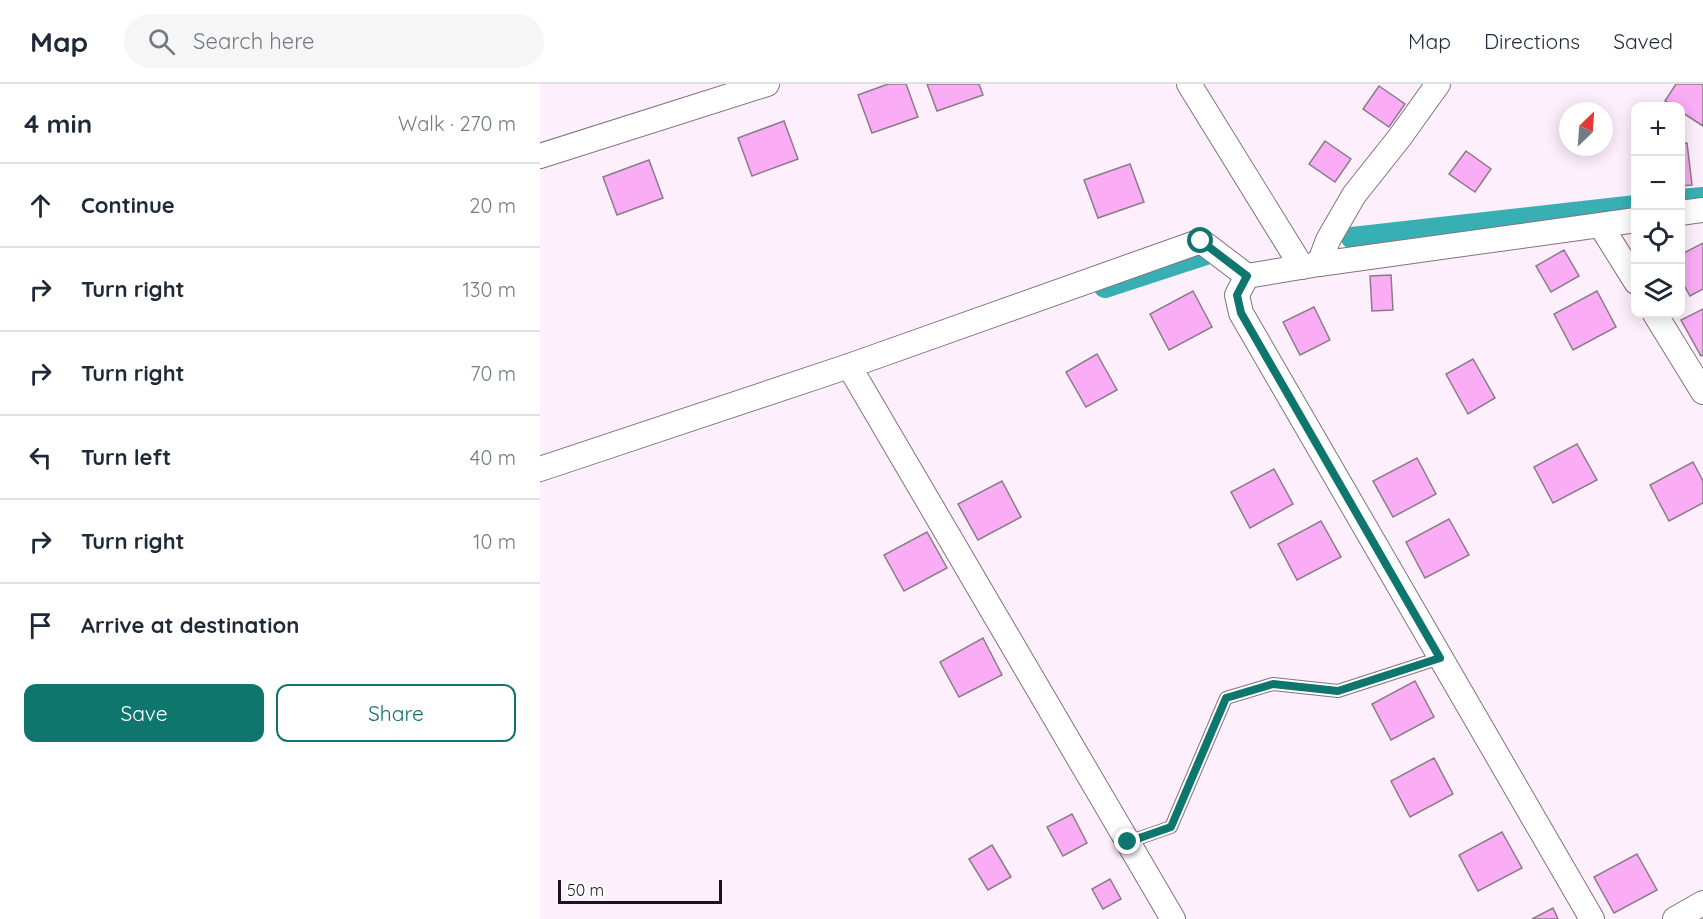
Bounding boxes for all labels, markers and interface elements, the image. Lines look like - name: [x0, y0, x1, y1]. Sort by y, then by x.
- search box: [124, 14, 544, 68]
- text: Map: [30, 24, 88, 59]
- icon: search: [145, 25, 178, 58]
- text: Search here: [193, 27, 315, 55]
- text: Map: [1408, 28, 1451, 54]
- text: Directions: [1484, 28, 1580, 54]
- text: Saved: [1613, 28, 1673, 54]
- north arrow: [1559, 102, 1613, 156]
- map controls: [1631, 102, 1685, 318]
- button: +: [1631, 102, 1685, 156]
- text: 4 min: [24, 107, 92, 140]
- text: Walk · 270 m: [398, 111, 516, 136]
- button: −: [1631, 156, 1685, 210]
- icon: ahead: [24, 189, 57, 222]
- text: Continue: [81, 191, 175, 219]
- text: 20 m: [469, 193, 516, 218]
- button: locate: [1631, 210, 1685, 264]
- route start: [1187, 227, 1213, 253]
- button: layers: [1631, 264, 1685, 318]
- icon: right: [24, 273, 57, 306]
- text: Turn right: [81, 275, 185, 303]
- text: 130 m: [463, 277, 516, 302]
- icon: right: [24, 357, 57, 390]
- text: Turn right: [81, 359, 185, 387]
- text: 70 m: [470, 361, 516, 386]
- icon: left: [24, 441, 57, 474]
- text: Turn left: [81, 443, 171, 471]
- text: 40 m: [470, 445, 516, 470]
- icon: right: [24, 525, 57, 558]
- text: Turn right: [81, 527, 185, 555]
- text: 10 m: [473, 529, 516, 554]
- icon: arrive: [24, 609, 57, 642]
- text: Arrive at destination: [81, 611, 299, 639]
- button: Save: [24, 684, 264, 742]
- button: Share: [276, 684, 516, 742]
- route end: [1114, 828, 1140, 854]
- scale bar: [558, 877, 722, 904]
- text: 50 m: [567, 880, 604, 900]

